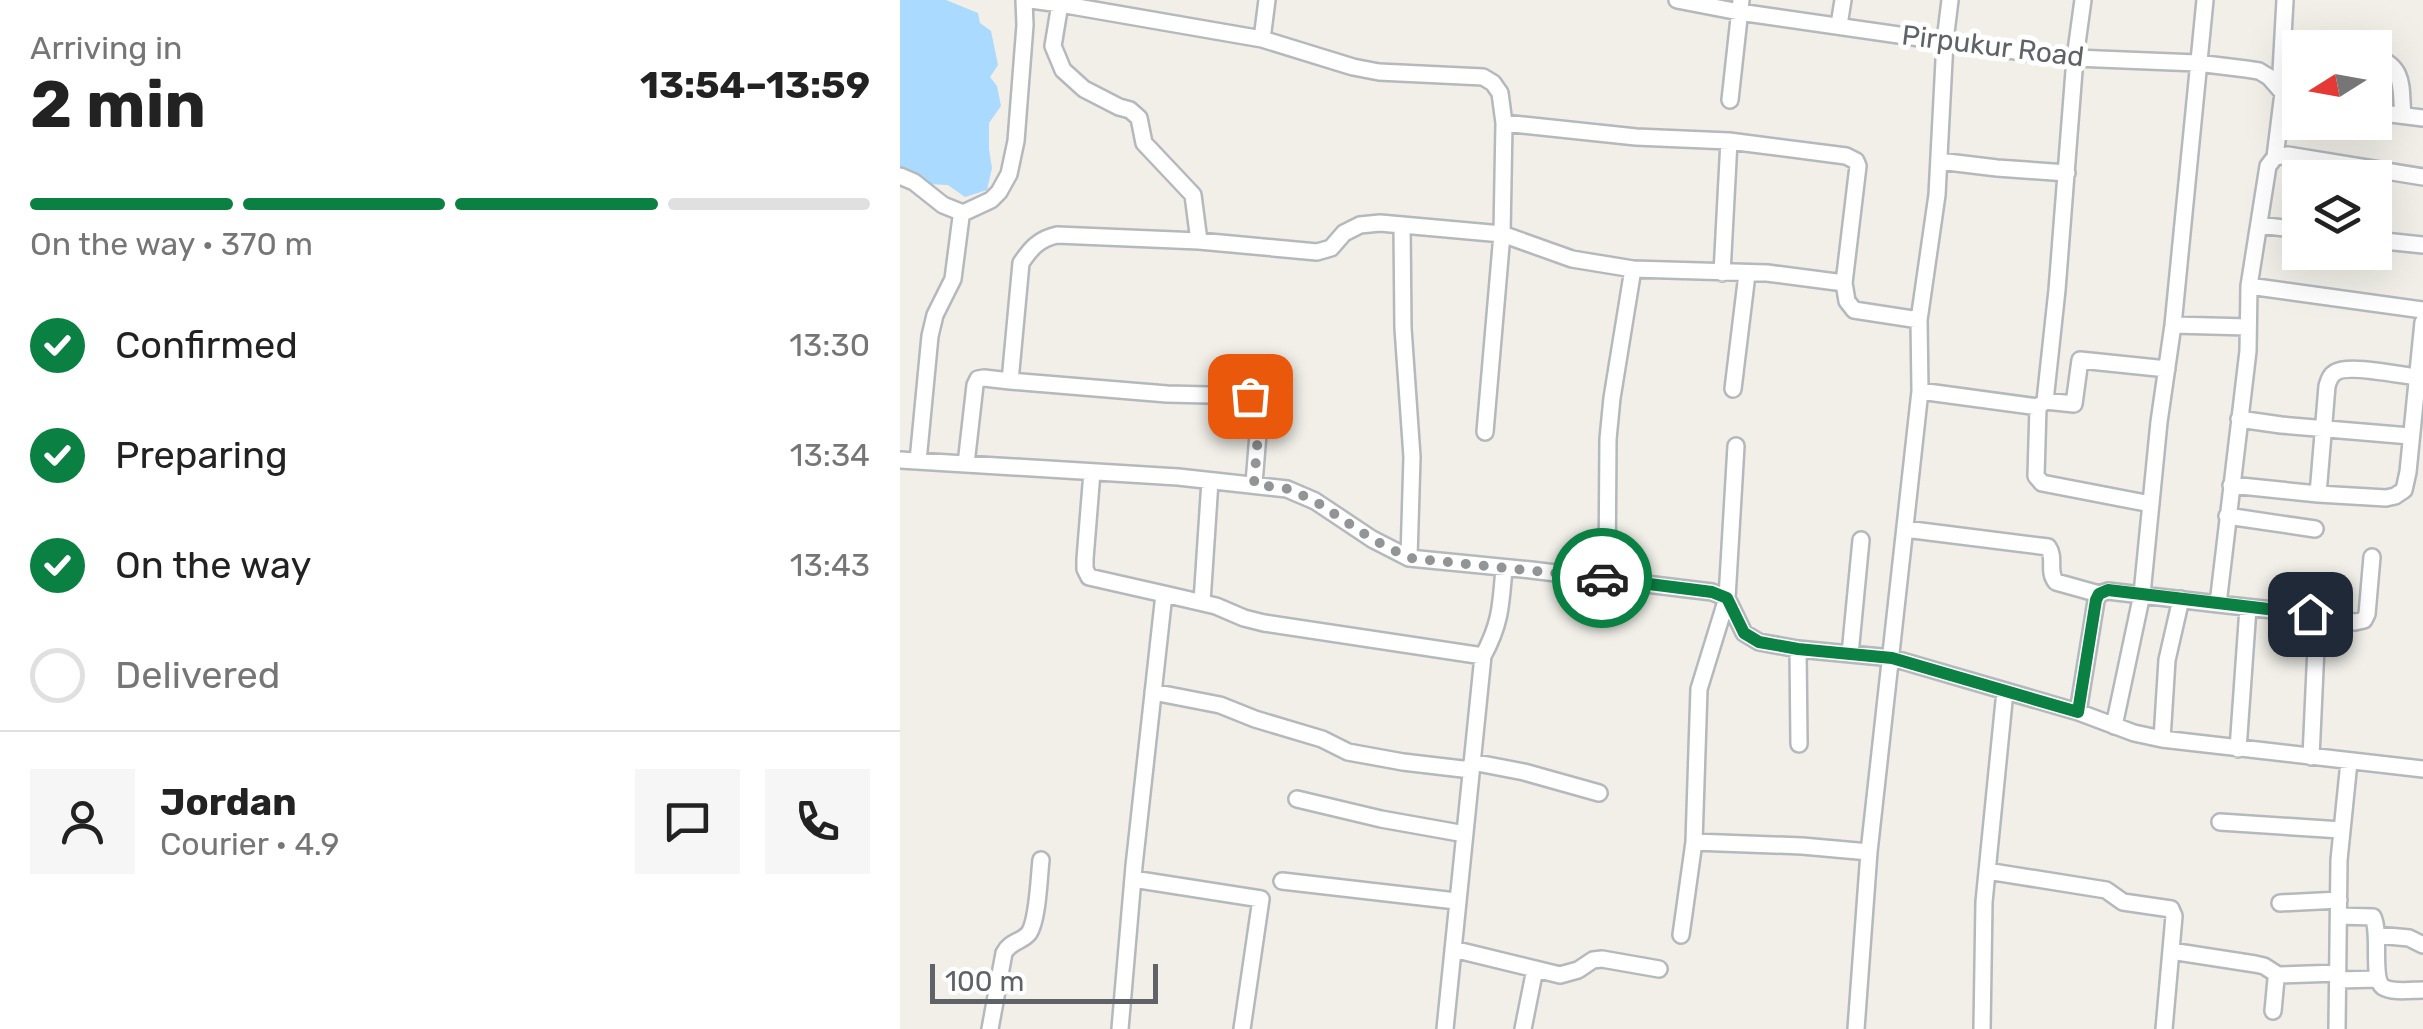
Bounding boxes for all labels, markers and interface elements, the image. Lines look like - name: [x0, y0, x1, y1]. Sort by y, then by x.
- street label: Pirpukur Road: [1900, 18, 2086, 74]
- text: Arriving in: [30, 29, 182, 67]
- north arrow: [2282, 30, 2392, 140]
- map controls: [2282, 30, 2392, 270]
- text: 13:54–13:59: [640, 62, 870, 108]
- text: 2 min: [30, 66, 206, 143]
- button: layers: [2282, 160, 2392, 270]
- text: On the way · 370 m: [30, 225, 313, 263]
- icon: check: [30, 318, 85, 373]
- text: Confirmed: [115, 322, 298, 368]
- text: 13:30: [789, 326, 870, 364]
- pin: [1208, 354, 1293, 439]
- icon: bag: [1223, 369, 1278, 424]
- icon: check: [30, 428, 85, 483]
- text: Preparing: [115, 432, 288, 478]
- text: 13:34: [790, 436, 870, 474]
- courier: [1552, 528, 1652, 628]
- icon: check: [30, 538, 85, 593]
- text: On the way: [115, 542, 311, 588]
- text: 13:43: [790, 546, 870, 584]
- icon: car: [1575, 551, 1630, 606]
- pin: [2268, 572, 2353, 657]
- icon: home: [2283, 587, 2338, 642]
- text: Delivered: [115, 652, 280, 698]
- button: person: [30, 769, 135, 874]
- button: chat: [635, 769, 740, 874]
- button: phone: [765, 769, 870, 874]
- text: Jordan: [160, 779, 297, 825]
- text: Courier · 4.9: [160, 825, 339, 863]
- scale bar: [930, 959, 1158, 1004]
- text: 100 m: [945, 965, 1024, 998]

